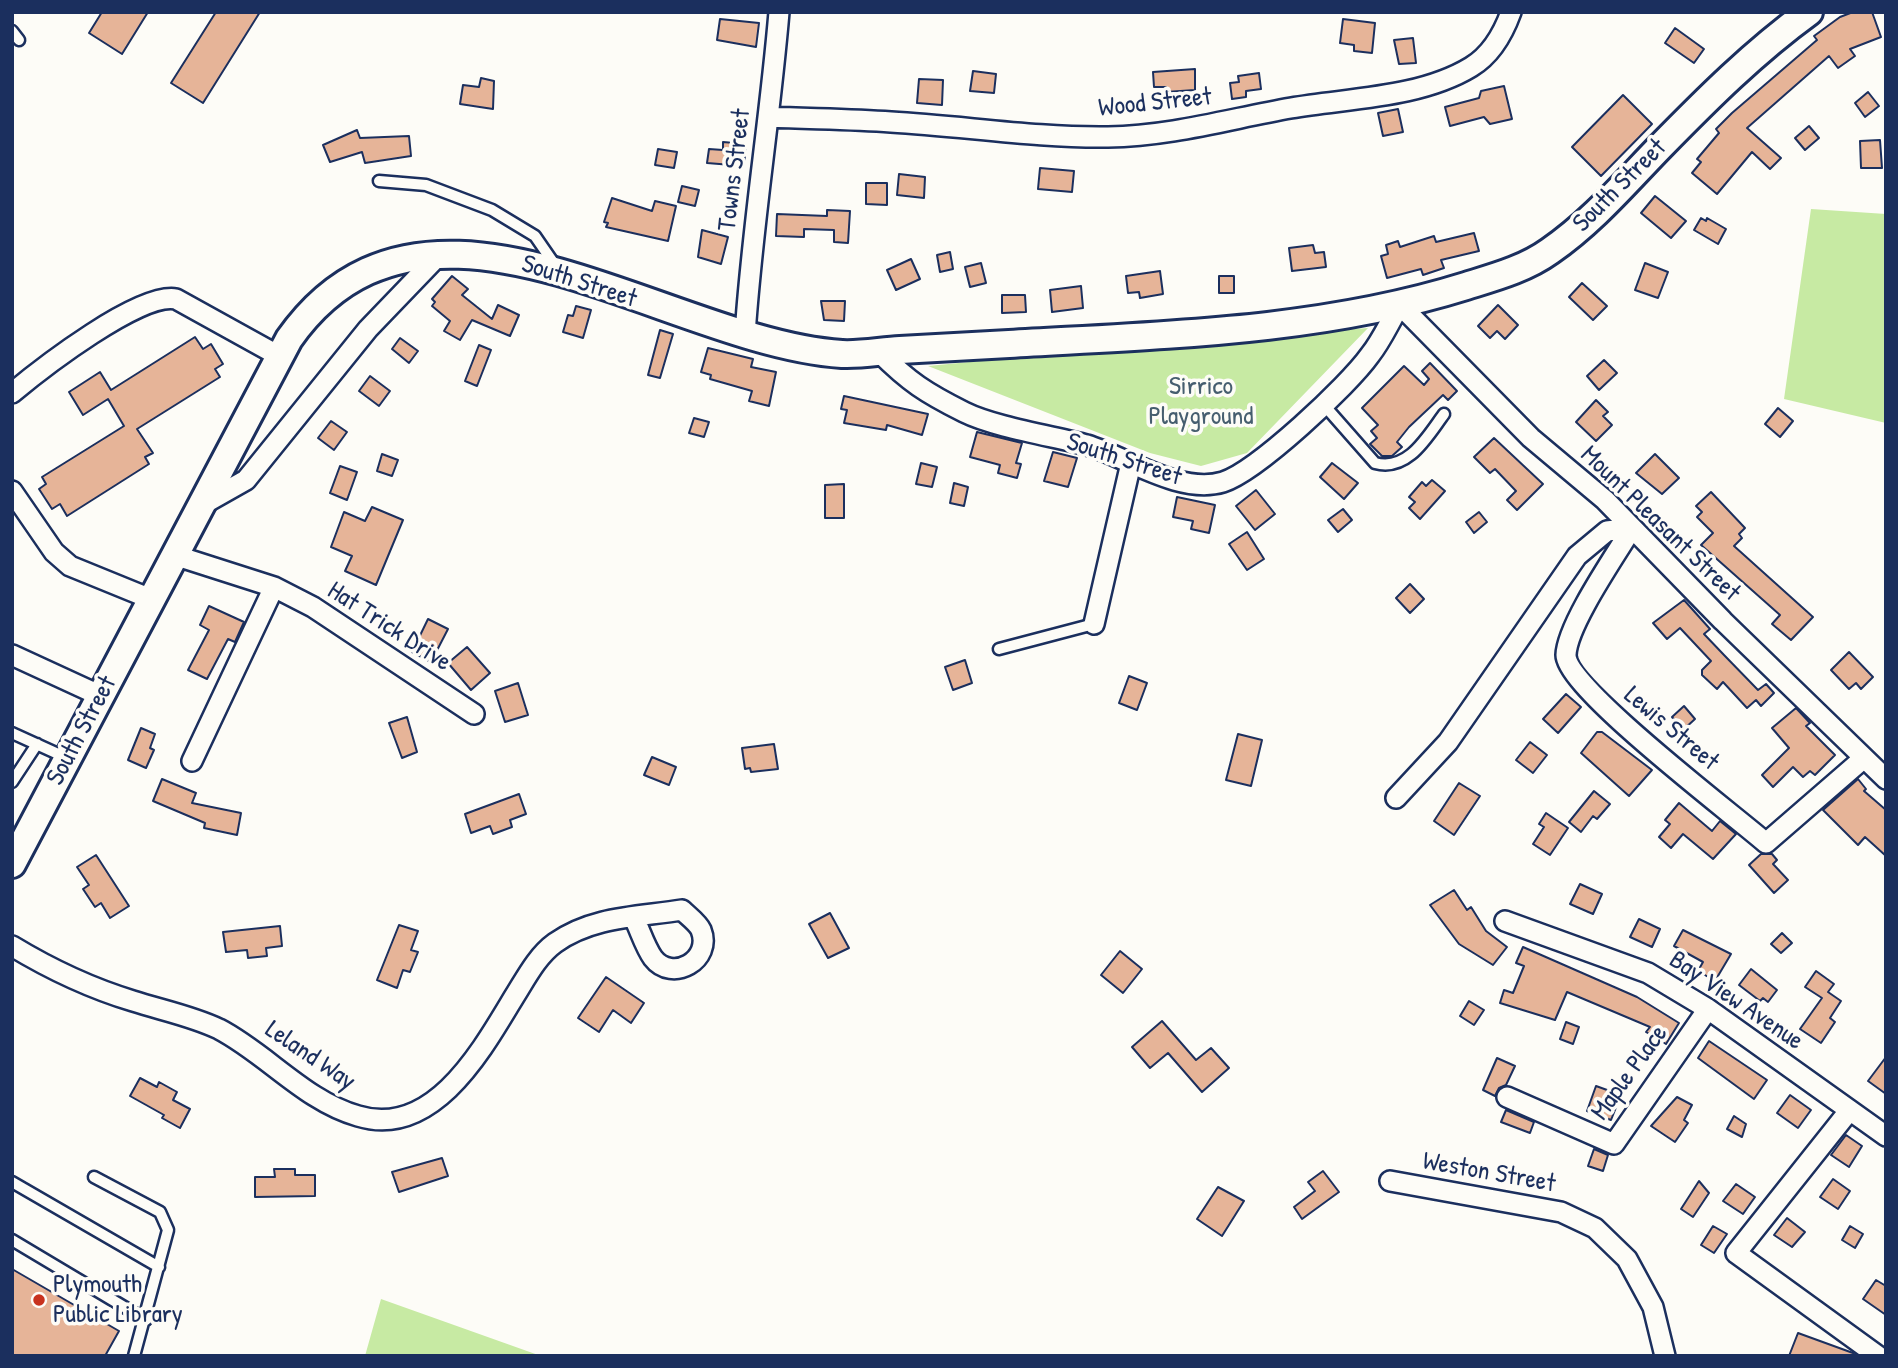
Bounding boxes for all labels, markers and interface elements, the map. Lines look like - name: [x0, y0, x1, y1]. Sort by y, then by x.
- street label: Wood Street: [1097, 82, 1213, 124]
- street label: Towns Street: [712, 107, 758, 233]
- street label: South Street: [1567, 133, 1673, 239]
- street label: South Street: [518, 249, 640, 315]
- park label: Sirrico Playground: [1149, 371, 1253, 432]
- street label: South Street: [1063, 427, 1185, 493]
- street label: Mount Pleasant Street: [1573, 440, 1747, 608]
- street label: Hat Trick Drive: [321, 575, 457, 679]
- street label: South Street: [40, 671, 124, 791]
- street label: Lewis Street: [1617, 680, 1725, 778]
- street label: Bay View Avenue: [1663, 945, 1809, 1057]
- street label: Leland Way: [259, 1014, 361, 1098]
- street label: Maple Place: [1585, 1019, 1675, 1127]
- street label: Weston Street: [1420, 1146, 1558, 1200]
- place label: Plymouth Public Library: [53, 1269, 183, 1330]
- marker: Plymouth Public Library: [31, 1292, 47, 1308]

